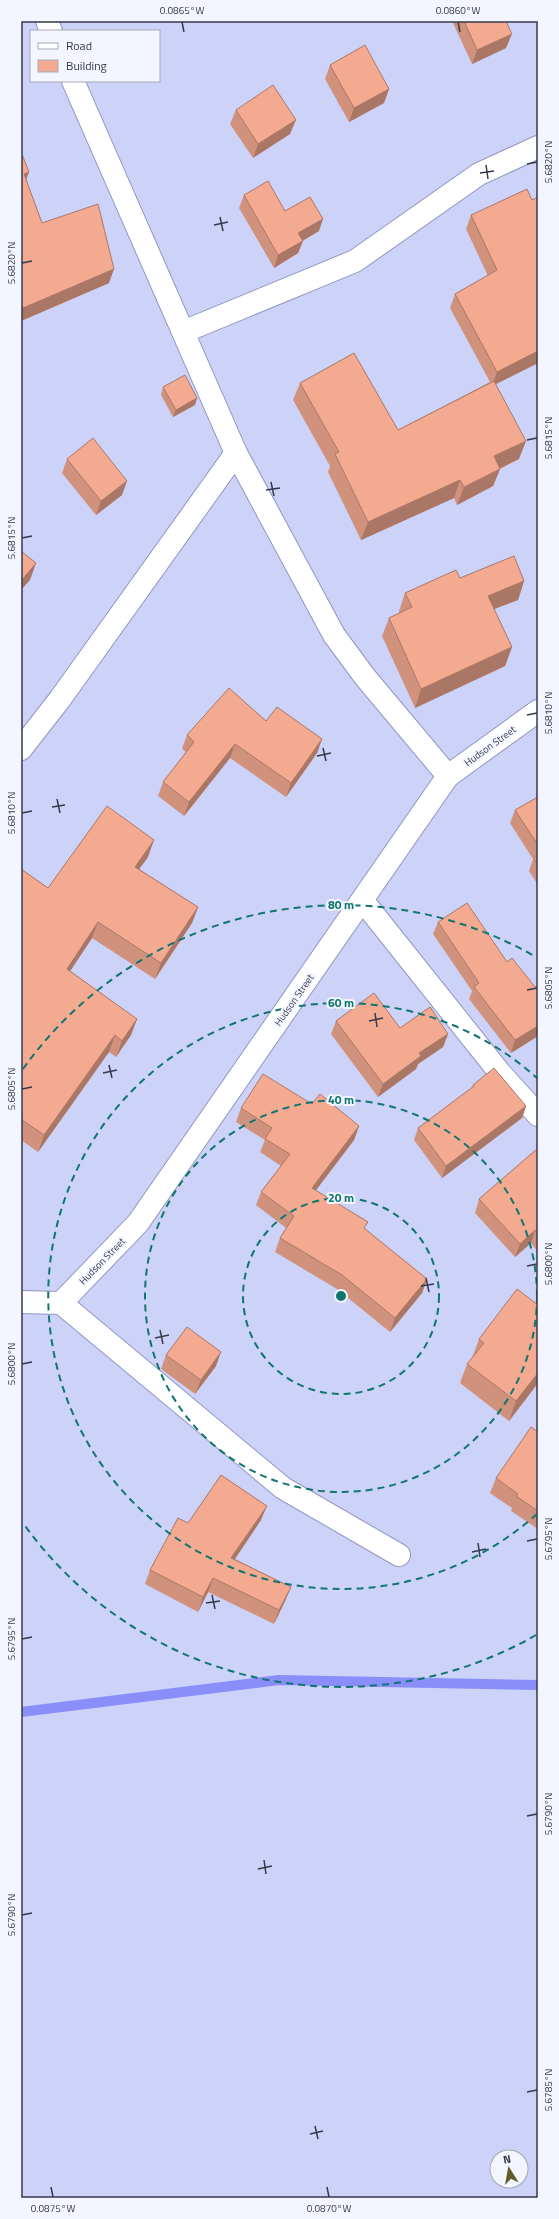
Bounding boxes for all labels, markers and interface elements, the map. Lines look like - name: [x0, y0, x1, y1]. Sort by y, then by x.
- text: 0.0865°W: [160, 3, 204, 18]
- text: 0.0860°W: [436, 3, 480, 18]
- legend: [30, 30, 160, 82]
- text: Road: [66, 36, 92, 55]
- text: Building: [66, 56, 107, 75]
- text: 5.6820°N: [541, 141, 556, 183]
- text: 5.6820°N: [4, 242, 19, 284]
- text: 5.6815°N: [541, 417, 556, 459]
- text: 5.6815°N: [4, 517, 19, 559]
- text: 5.6810°N: [541, 692, 556, 734]
- street label: Hudson Street: [461, 722, 519, 770]
- text: 5.6810°N: [4, 792, 19, 834]
- text: 80 m: [328, 895, 354, 914]
- text: 5.6805°N: [541, 967, 556, 1009]
- street label: Hudson Street: [270, 970, 318, 1029]
- text: 60 m: [328, 993, 354, 1012]
- text: 5.6805°N: [4, 1068, 19, 1110]
- text: 40 m: [328, 1090, 354, 1109]
- text: 20 m: [328, 1188, 354, 1207]
- street label: Hudson Street: [76, 1234, 129, 1288]
- text: 5.6800°N: [541, 1243, 556, 1285]
- centre of rings: [334, 1289, 348, 1303]
- text: 5.6800°N: [4, 1343, 19, 1385]
- text: 5.6795°N: [541, 1518, 556, 1560]
- text: 5.6795°N: [4, 1618, 19, 1660]
- text: 5.6790°N: [541, 1793, 556, 1835]
- text: 5.6790°N: [4, 1894, 19, 1936]
- text: 5.6785°N: [541, 2069, 556, 2111]
- north arrow: [489, 2149, 529, 2189]
- text: N: [502, 2151, 512, 2168]
- text: 0.0875°W: [31, 2201, 75, 2216]
- text: 0.0870°W: [307, 2201, 351, 2216]

